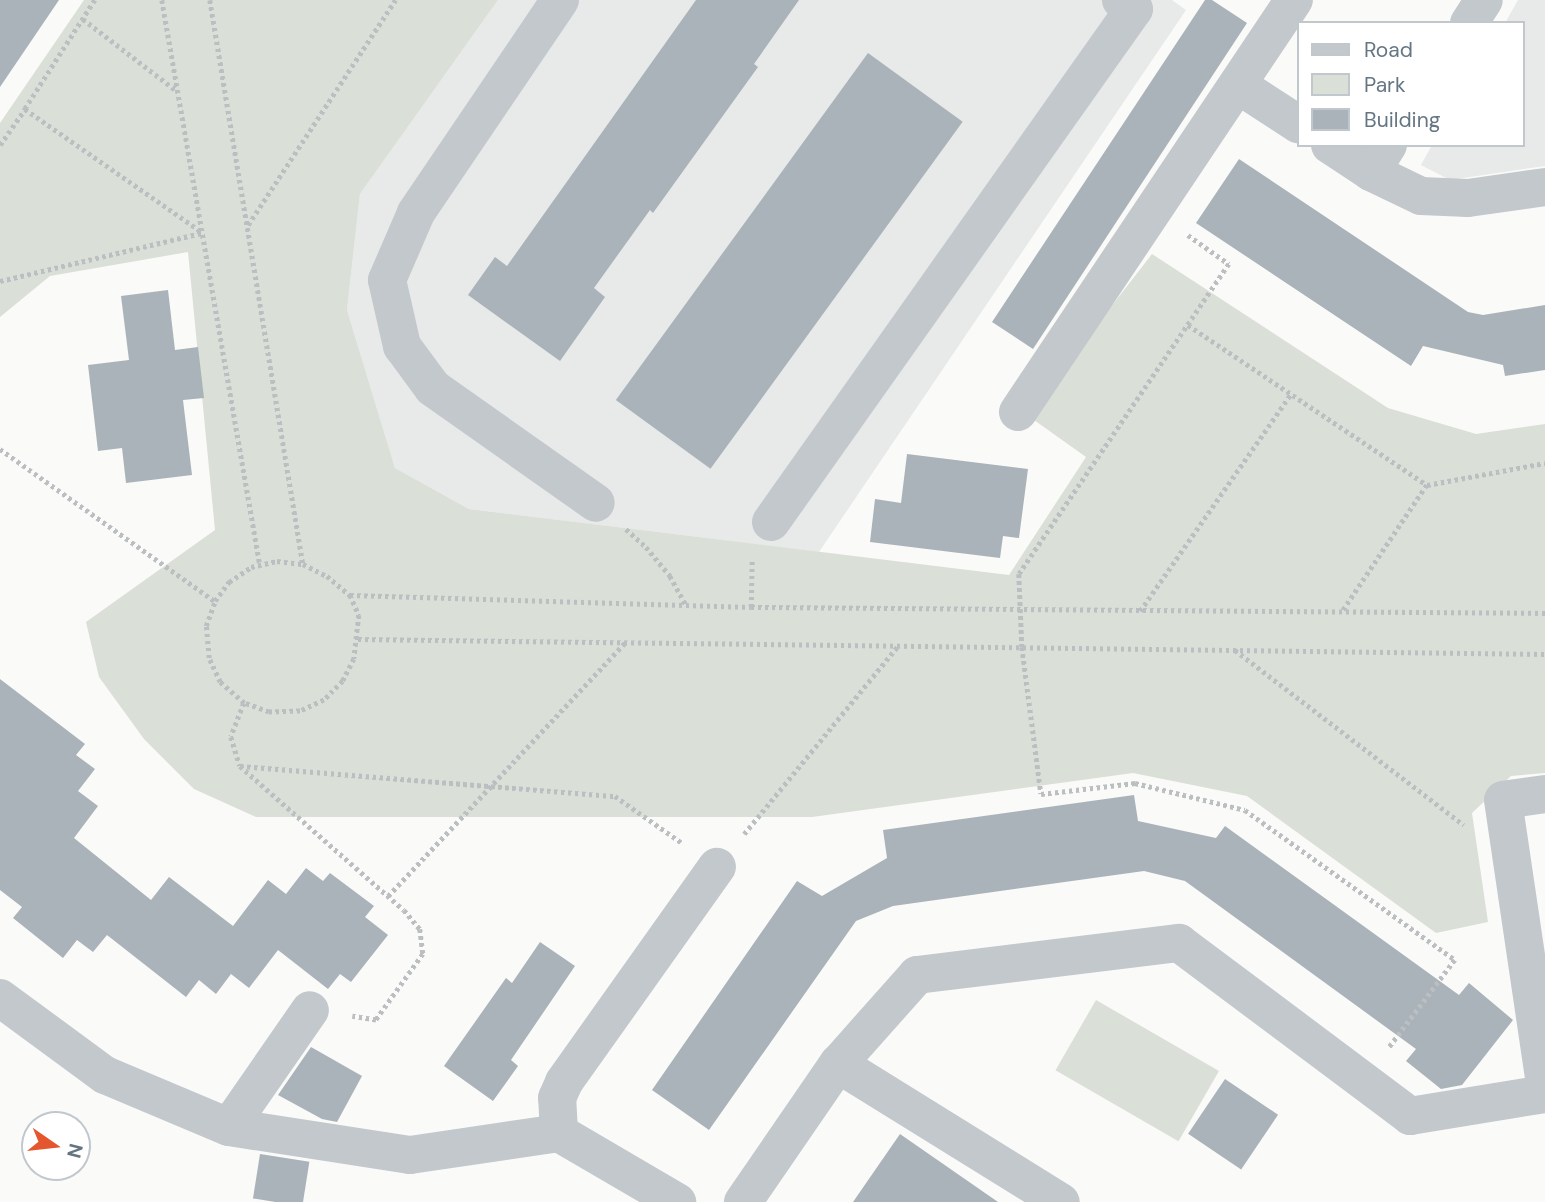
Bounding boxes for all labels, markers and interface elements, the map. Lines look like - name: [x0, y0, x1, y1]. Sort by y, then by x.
- legend: [1296, 21, 1524, 147]
- text: Road: [1364, 36, 1413, 64]
- text: Park: [1364, 71, 1405, 99]
- text: Building: [1364, 106, 1440, 134]
- north arrow: [21, 1111, 91, 1181]
- text: N: [61, 1141, 89, 1160]

